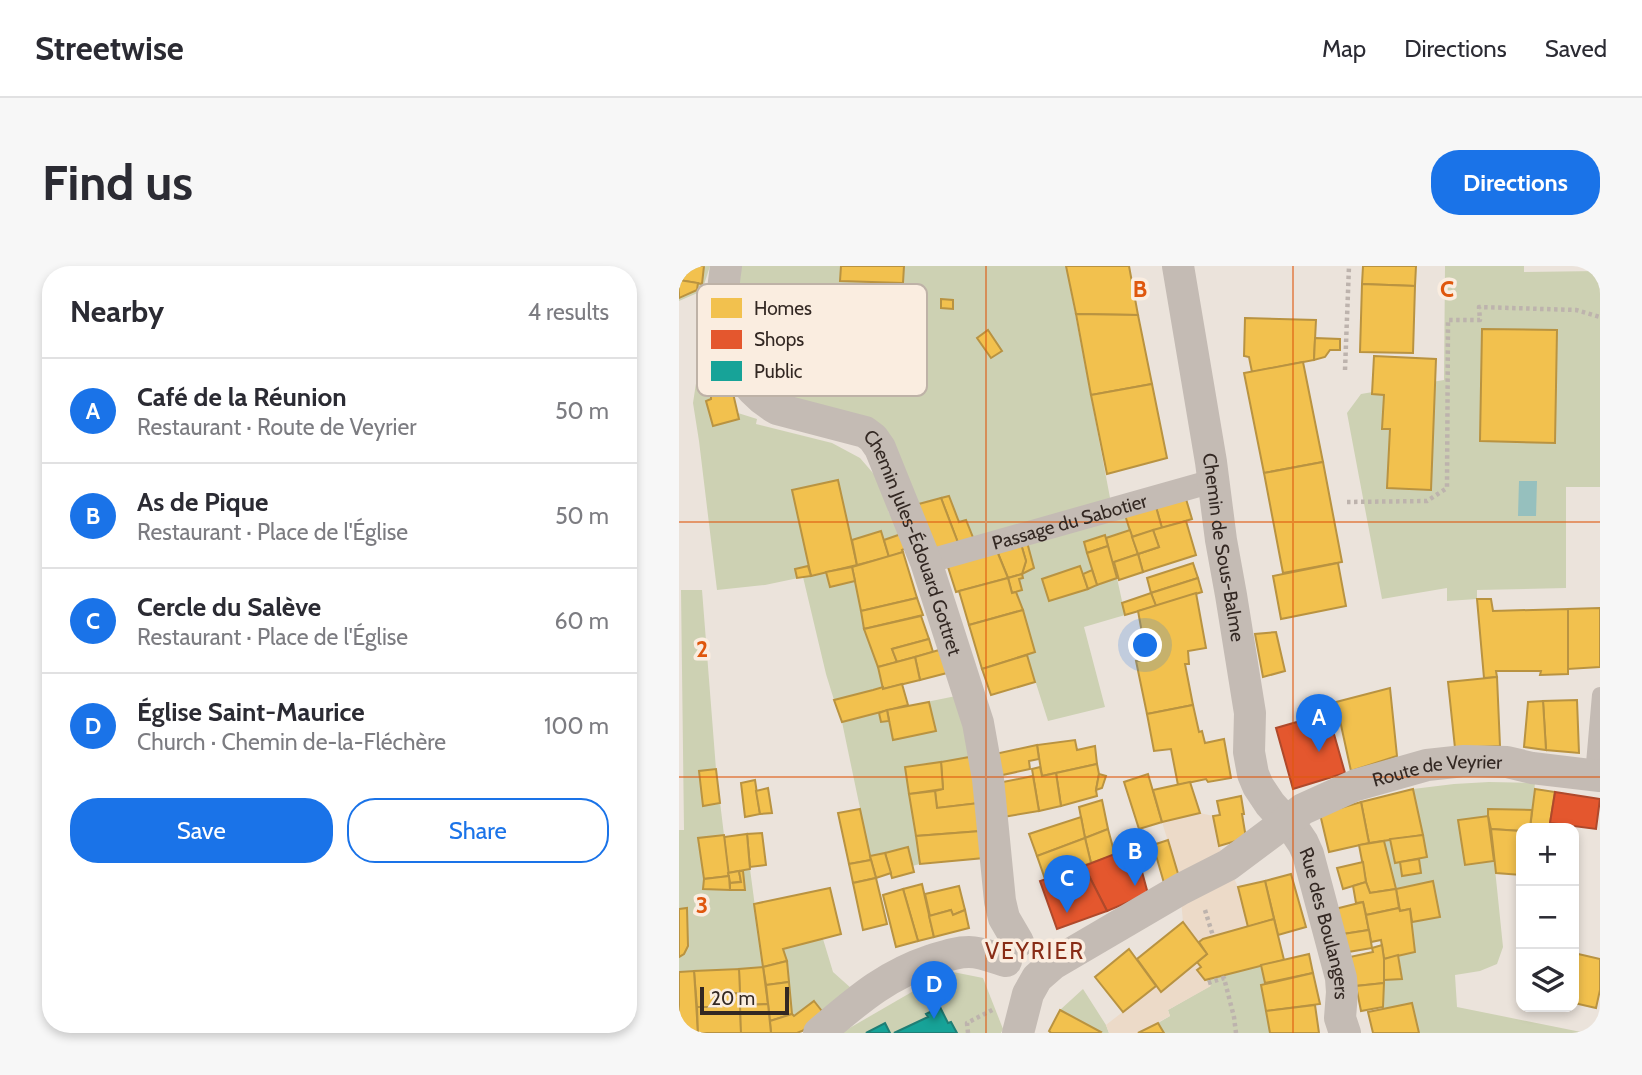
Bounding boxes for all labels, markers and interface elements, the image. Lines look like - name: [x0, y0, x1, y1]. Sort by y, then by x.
- text: Streetwise: [35, 28, 184, 68]
- text: Map: [1322, 34, 1366, 63]
- text: Directions: [1404, 34, 1507, 63]
- text: Saved: [1545, 34, 1607, 63]
- button: Directions: [1431, 150, 1600, 215]
- text: Find us: [42, 153, 193, 212]
- text: B: [1133, 275, 1147, 303]
- text: C: [1440, 275, 1454, 303]
- legend: [697, 284, 927, 396]
- text: Nearby: [70, 293, 164, 330]
- text: Homes: [754, 297, 812, 320]
- text: 4 results: [528, 298, 609, 326]
- text: Shops: [754, 328, 804, 351]
- text: Public: [754, 360, 803, 383]
- text: Café de la Réunion: [137, 381, 347, 413]
- text: A: [86, 397, 100, 425]
- text: 50 m: [555, 397, 609, 425]
- text: Restaurant · Route de Veyrier: [137, 413, 417, 441]
- street label: Chemin Jules-Édouard Gottret: [860, 424, 967, 659]
- street label: Chemin de Sous-Balme: [1198, 451, 1250, 644]
- text: As de Pique: [137, 486, 268, 518]
- street label: Passage du Sabotier: [989, 489, 1150, 554]
- text: B: [86, 502, 100, 530]
- text: 50 m: [555, 502, 609, 530]
- text: Restaurant · Place de l'Église: [137, 518, 408, 546]
- text: Cercle du Salève: [137, 591, 321, 623]
- text: C: [86, 607, 100, 635]
- text: 60 m: [555, 607, 609, 635]
- text: Restaurant · Place de l'Église: [137, 623, 408, 651]
- your location: [1128, 628, 1162, 662]
- text: 2: [696, 635, 708, 663]
- pin: A: [1296, 694, 1342, 752]
- text: Église Saint-Maurice: [137, 696, 365, 728]
- text: D: [85, 712, 101, 740]
- text: 100 m: [544, 712, 609, 740]
- text: Church · Chemin de-la-Fléchère: [137, 728, 446, 756]
- street label: Route de Veyrier: [1369, 749, 1502, 791]
- button: Save: [70, 798, 333, 863]
- button: Share: [347, 798, 609, 863]
- map controls: [1516, 823, 1579, 1012]
- button: +: [1516, 823, 1579, 886]
- pin: B: [1112, 828, 1158, 886]
- street label: Rue des Boulangers: [1295, 843, 1353, 1001]
- pin: C: [1044, 855, 1090, 913]
- button: −: [1516, 886, 1579, 949]
- text: 3: [696, 891, 708, 919]
- district label: VEYRIER: [985, 937, 1085, 965]
- button: layers: [1516, 949, 1579, 1012]
- pin: D: [911, 961, 957, 1019]
- scale bar: [700, 984, 789, 1016]
- text: 20 m: [711, 987, 755, 1010]

